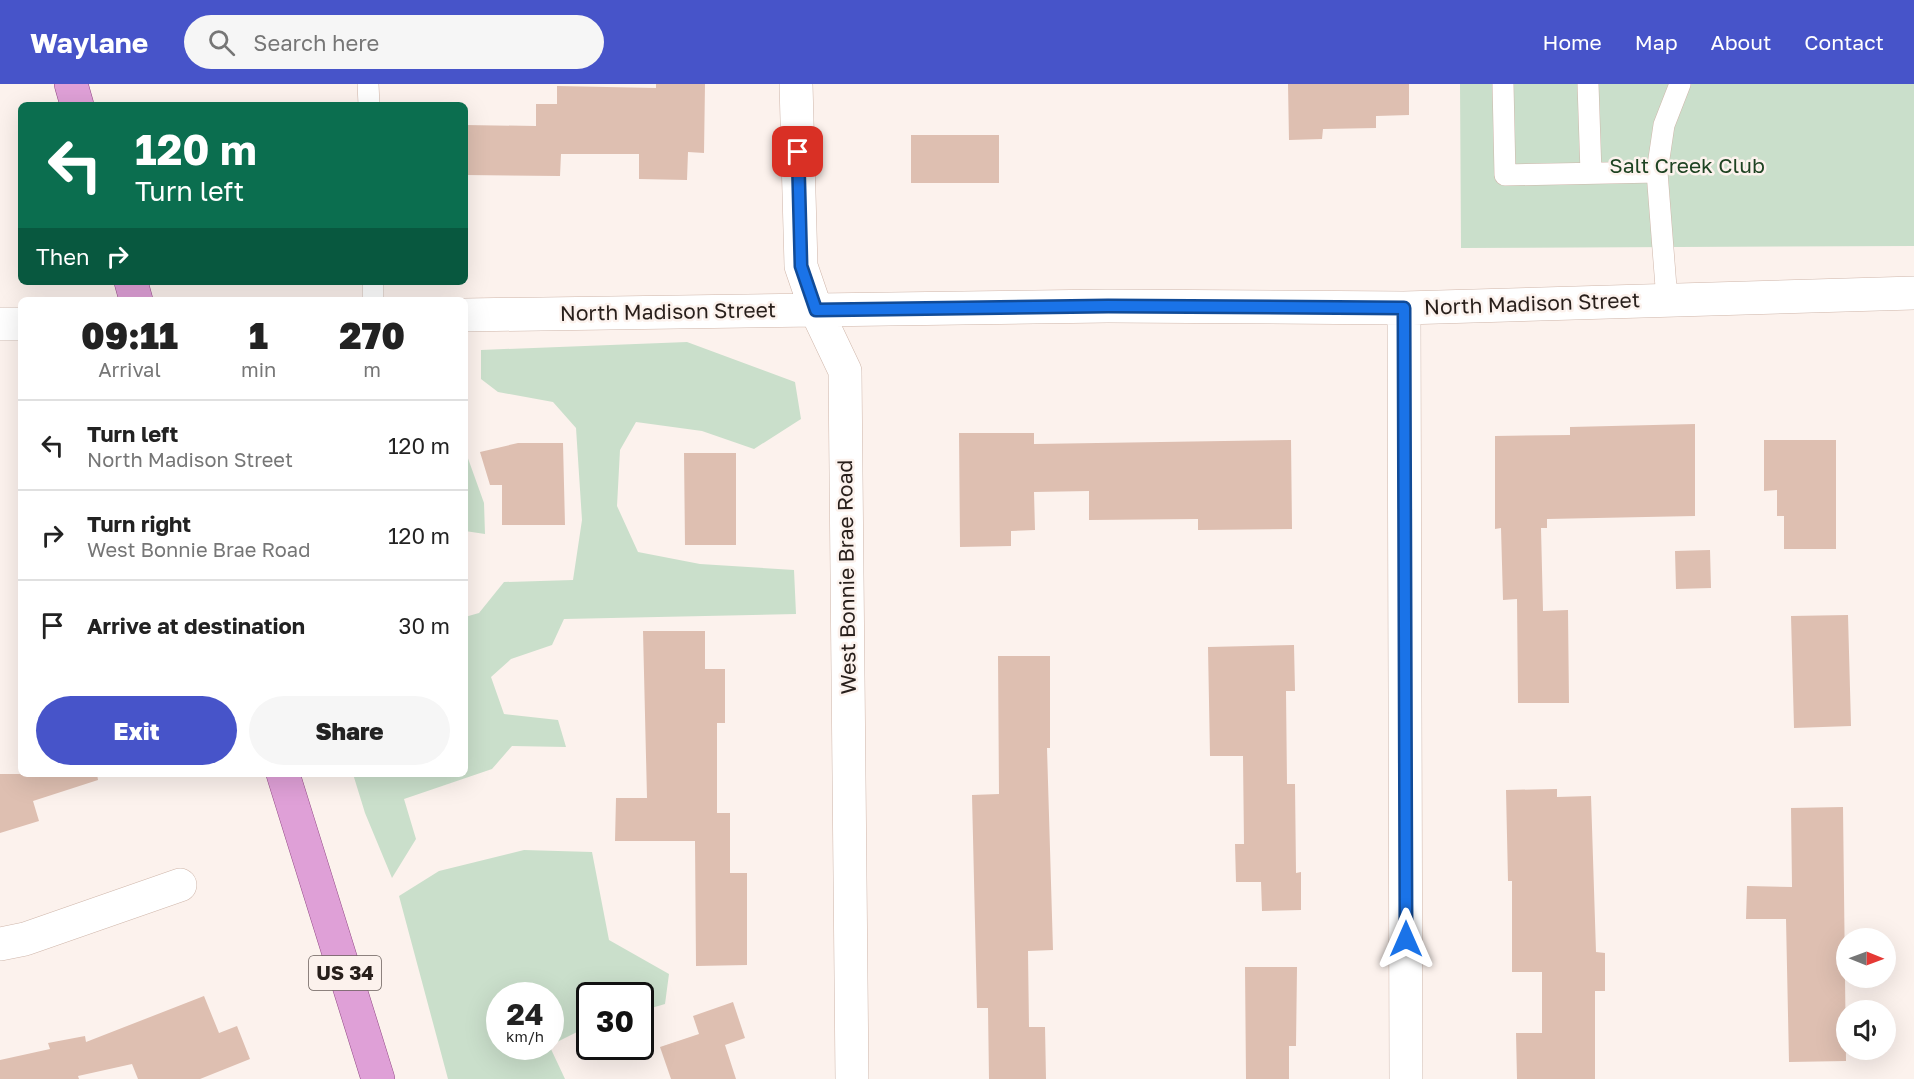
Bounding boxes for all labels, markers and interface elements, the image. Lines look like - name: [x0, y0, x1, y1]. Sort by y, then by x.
- search box: [184, 15, 604, 69]
- text: Waylane: [30, 26, 148, 59]
- icon: search: [205, 26, 238, 59]
- text: Search here: [253, 29, 379, 56]
- text: Home: [1542, 29, 1602, 55]
- text: Map: [1635, 29, 1678, 55]
- text: About: [1711, 29, 1771, 55]
- text: Contact: [1804, 29, 1884, 55]
- text: 120 m: [135, 124, 257, 174]
- icon: left: [36, 126, 114, 204]
- pin: [772, 126, 823, 177]
- icon: arrive: [781, 135, 814, 168]
- park label: Salt Creek Club: [1609, 152, 1765, 178]
- text: Turn left: [135, 175, 244, 207]
- icon: right: [101, 240, 134, 273]
- text: Then: [36, 243, 89, 270]
- street label: North Madison Street: [1423, 286, 1640, 320]
- street label: North Madison Street: [560, 296, 776, 326]
- text: 09:11: [81, 314, 178, 357]
- text: 1: [249, 314, 268, 357]
- text: 270: [339, 314, 405, 357]
- text: Arrival: [98, 357, 161, 381]
- text: min: [241, 357, 276, 381]
- text: m: [363, 357, 381, 381]
- text: Turn left: [87, 420, 178, 447]
- icon: left: [36, 429, 69, 462]
- text: 120 m: [388, 432, 450, 459]
- text: North Madison Street: [87, 447, 293, 471]
- street label: West Bonnie Brae Road: [831, 459, 861, 695]
- text: Turn right: [87, 510, 191, 537]
- icon: right: [36, 519, 69, 552]
- text: 120 m: [388, 522, 450, 549]
- text: West Bonnie Brae Road: [87, 537, 310, 561]
- icon: arrive: [36, 609, 69, 642]
- text: Arrive at destination: [87, 612, 305, 639]
- text: 30 m: [399, 612, 450, 639]
- button: Exit: [36, 696, 237, 765]
- button: Share: [249, 696, 450, 765]
- position arrow: [1374, 907, 1438, 971]
- north arrow: [1836, 928, 1896, 988]
- map controls: [1836, 928, 1896, 1060]
- road number: US 34: [309, 956, 381, 990]
- speed limit sign: 30: [576, 982, 654, 1060]
- text: 24: [506, 996, 544, 1032]
- button: sound: [1836, 1000, 1896, 1060]
- text: km/h: [506, 1027, 544, 1045]

